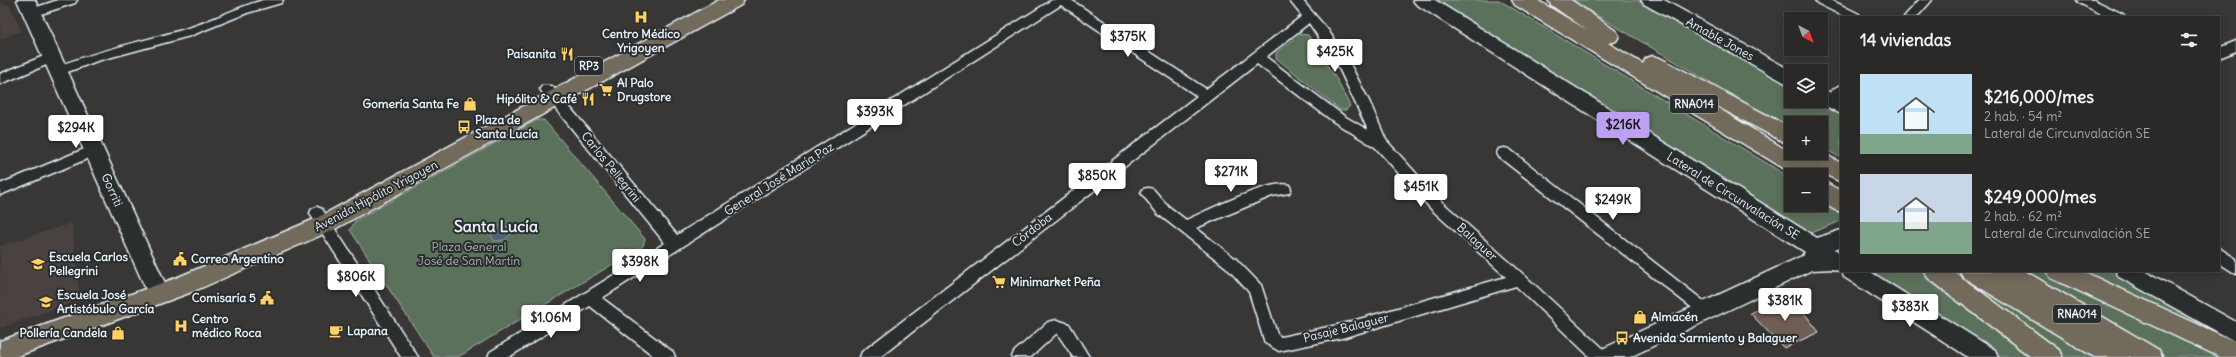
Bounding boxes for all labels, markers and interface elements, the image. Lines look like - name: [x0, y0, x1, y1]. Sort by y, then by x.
- hospital icon: Centro Médico Yrigoyen: [633, 9, 649, 25]
- north arrow: [1784, 12, 1828, 56]
- map controls: [1784, 12, 1828, 212]
- street label: Amable Jones: [1684, 14, 1757, 63]
- pin: $375K: [1100, 24, 1156, 58]
- place label: Centro Médico Yrigoyen: [602, 26, 680, 56]
- text: $375K: [1110, 28, 1146, 45]
- text: 14 viviendas: [1860, 29, 1951, 51]
- icon: filters: [2178, 29, 2200, 51]
- pin: $425K: [1307, 39, 1363, 73]
- text: $425K: [1316, 43, 1354, 60]
- place label: Paisanita: [507, 46, 556, 61]
- restaurant icon: Paisanita: [559, 46, 575, 62]
- road number: RP3: [575, 57, 603, 75]
- button: layers: [1784, 64, 1828, 108]
- place label: Al Palo Drugstore: [617, 75, 672, 105]
- supermarket icon: Al Palo Drugstore: [598, 82, 614, 98]
- text: $216,000/mes: [1984, 86, 2094, 108]
- icon: home: [1892, 90, 1940, 138]
- place label: Hipólito & Café: [496, 91, 578, 107]
- restaurant icon: Hipólito & Café: [580, 91, 596, 107]
- road number: RNA014: [1670, 95, 1718, 113]
- place label: Gomería Santa Fe: [363, 96, 460, 111]
- shop icon: Gomería Santa Fe: [462, 96, 478, 112]
- pin: $393K: [847, 99, 903, 133]
- text: $393K: [856, 103, 894, 120]
- text: 2 hab. · 54 m²: [1984, 108, 2062, 125]
- place label: Plaza de Santa Lucía: [475, 112, 538, 141]
- pin: $216K: [1595, 112, 1651, 146]
- pin: $294K: [48, 115, 104, 149]
- text: $216K: [1605, 116, 1641, 133]
- button: +: [1784, 116, 1828, 160]
- text: $294K: [57, 119, 95, 136]
- bus stop icon: Plaza de Santa Lucía: [456, 119, 472, 135]
- text: Lateral de Circunvalación SE: [1984, 125, 2150, 142]
- street label: Carlos Pellegrini: [578, 128, 644, 205]
- street label: General José María Paz: [721, 139, 837, 218]
- street label: Lateral de Circunvalación SE: [1664, 148, 1802, 243]
- street label: Avenida Hipólito Yrigoyen: [312, 157, 440, 234]
- pin: $271K: [1203, 159, 1259, 193]
- pin: $850K: [1069, 163, 1125, 197]
- text: $271K: [1214, 163, 1248, 180]
- text: $850K: [1078, 167, 1116, 184]
- button: −: [1784, 168, 1828, 212]
- street label: Gorriti: [99, 171, 126, 209]
- pin: $451K: [1393, 174, 1449, 208]
- text: $451K: [1403, 178, 1439, 195]
- text: $249,000/mes: [1984, 186, 2096, 208]
- pin: $249K: [1585, 187, 1641, 221]
- icon: home: [1892, 190, 1940, 238]
- text: $249K: [1594, 191, 1632, 208]
- text: 2 hab. · 62 m²: [1984, 208, 2062, 225]
- street label: Córdoba: [1009, 209, 1055, 250]
- district label: Santa Lucía: [454, 216, 538, 236]
- street label: Balaguer: [1454, 220, 1501, 264]
- text: Lateral de Circunvalación SE: [1984, 225, 2150, 242]
- park label: Plaza General José de San Martín: [418, 239, 520, 268]
- place label: Escuela Carlos Pellegrini: [49, 249, 128, 279]
- pin: $398K: [612, 249, 668, 283]
- public building icon: Correo Argentino: [172, 251, 188, 267]
- place label: Correo Argentino: [191, 251, 284, 267]
- text: $398K: [621, 253, 659, 270]
- school or university icon: Escuela Carlos Pellegrini: [30, 256, 46, 272]
- pin: $806K: [328, 264, 384, 298]
- text: $806K: [337, 268, 375, 285]
- supermarket icon: Minimarket Peña: [991, 274, 1007, 290]
- place label: Minimarket Peña: [1010, 274, 1101, 289]
- place label: Escuela José Artistóbulo García: [57, 287, 155, 316]
- pin: $381K: [1757, 288, 1813, 322]
- place label: Comisaría 5: [192, 290, 256, 305]
- public building icon: Comisaría 5: [259, 290, 275, 306]
- text: $381K: [1767, 292, 1803, 309]
- school or university icon: Escuela José Artistóbulo García: [38, 294, 54, 310]
- pin: $383K: [1882, 294, 1938, 328]
- text: $383K: [1891, 298, 1929, 315]
- pin: $1.06M: [518, 305, 584, 339]
- road number: RNA014: [2053, 305, 2101, 323]
- text: $1.06M: [530, 309, 572, 326]
- shop icon: Almacén: [1632, 309, 1648, 325]
- place label: Almacén: [1651, 309, 1698, 324]
- street label: Pasaje Balaguer: [1302, 310, 1390, 345]
- place label: Centro médico Roca: [192, 311, 262, 340]
- hospital icon: Centro médico Roca: [173, 318, 189, 334]
- cafe icon: Lapana: [328, 323, 344, 339]
- place label: Lapana: [347, 323, 388, 339]
- place label: Pollería Candela: [20, 325, 107, 340]
- shop icon: Pollería Candela: [110, 325, 126, 341]
- bus stop icon: Avenida Sarmiento y Balaguer: [1614, 330, 1630, 346]
- place label: Avenida Sarmiento y Balaguer: [1633, 330, 1797, 346]

